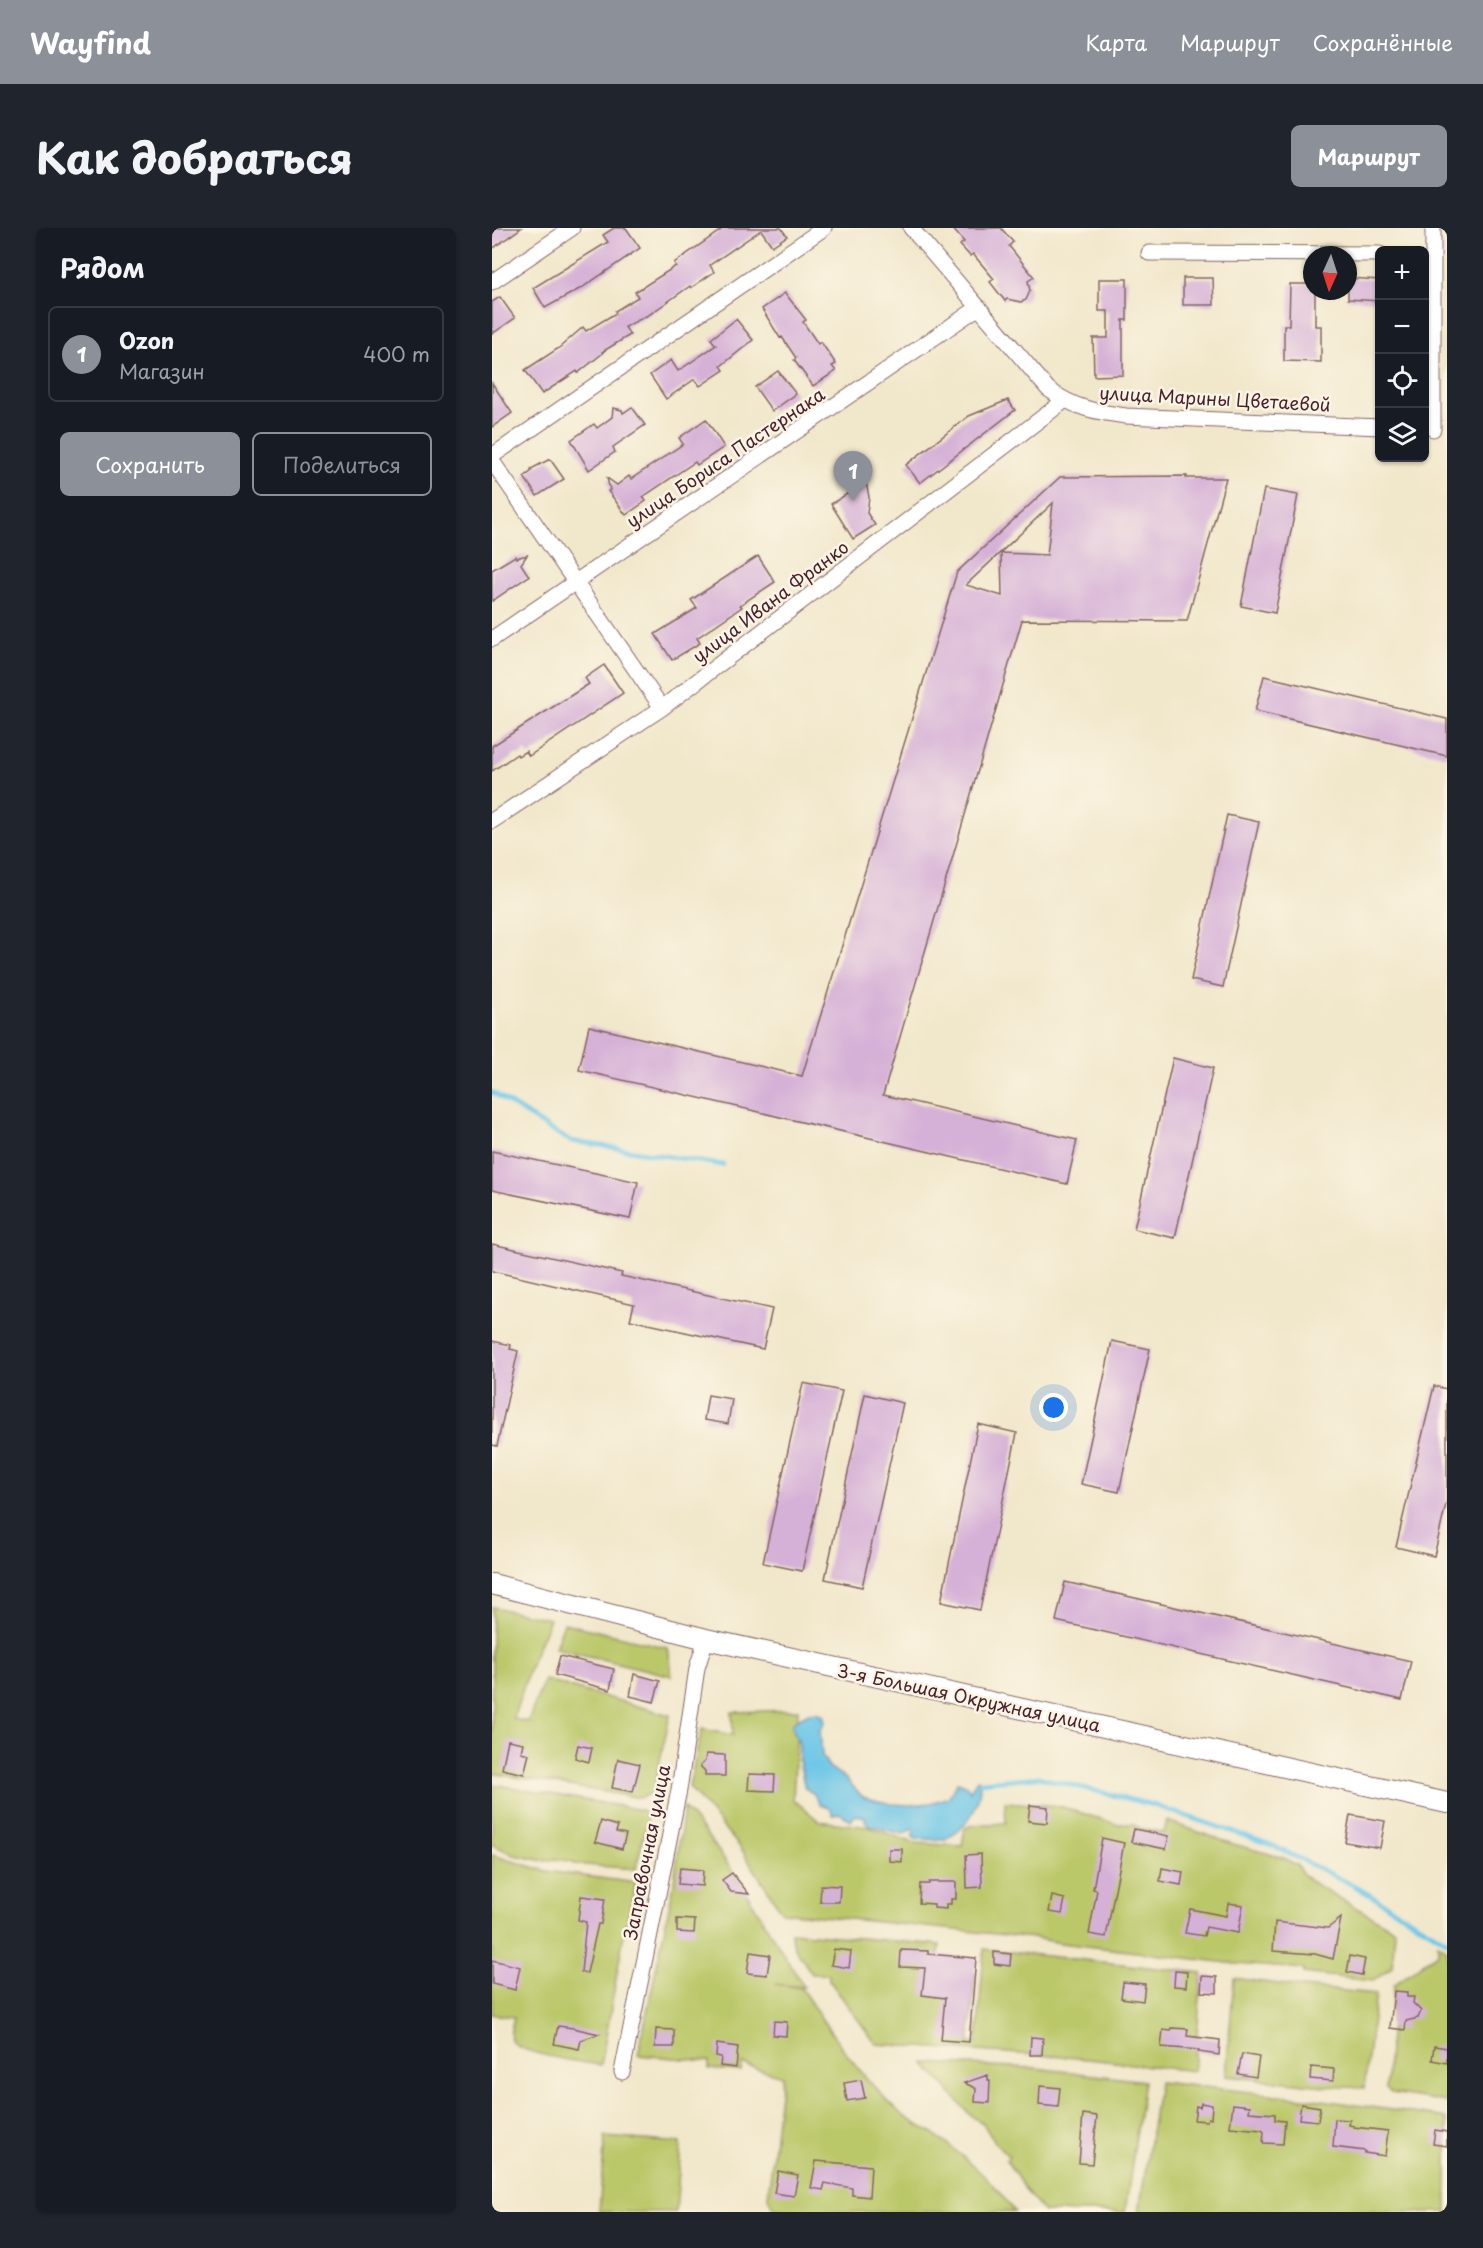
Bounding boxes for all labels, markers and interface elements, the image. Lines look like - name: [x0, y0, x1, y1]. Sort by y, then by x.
- text: Wayfind: [30, 21, 151, 64]
- text: Карта: [1086, 26, 1147, 58]
- text: Маршрут: [1180, 26, 1280, 58]
- text: Сохранённые: [1313, 26, 1453, 58]
- text: Как добраться: [36, 125, 353, 188]
- button: Маршрут: [1291, 125, 1447, 187]
- north arrow: [1303, 246, 1357, 300]
- map controls: [1375, 246, 1429, 462]
- button: +: [1375, 246, 1429, 300]
- text: Рядом: [60, 248, 145, 287]
- button: −: [1375, 300, 1429, 354]
- text: Ozon: [119, 323, 174, 356]
- text: 1: [77, 339, 86, 369]
- text: 400 m: [363, 339, 430, 369]
- button: locate: [1375, 354, 1429, 408]
- text: Магазин: [119, 356, 205, 386]
- street label: улица Марины Цветаевой: [1099, 378, 1331, 418]
- street label: улица Бориса Пастернака: [620, 380, 830, 534]
- button: layers: [1375, 408, 1429, 462]
- button: Сохранить: [60, 432, 240, 496]
- button: Поделиться: [252, 432, 432, 496]
- pin: 1: [834, 452, 872, 501]
- street label: улица Ивана Франко: [686, 533, 854, 669]
- your location: [1039, 1393, 1068, 1422]
- street label: 3-я Большая Окружная улица: [835, 1656, 1104, 1738]
- street label: Заправочная улица: [616, 1761, 676, 1942]

